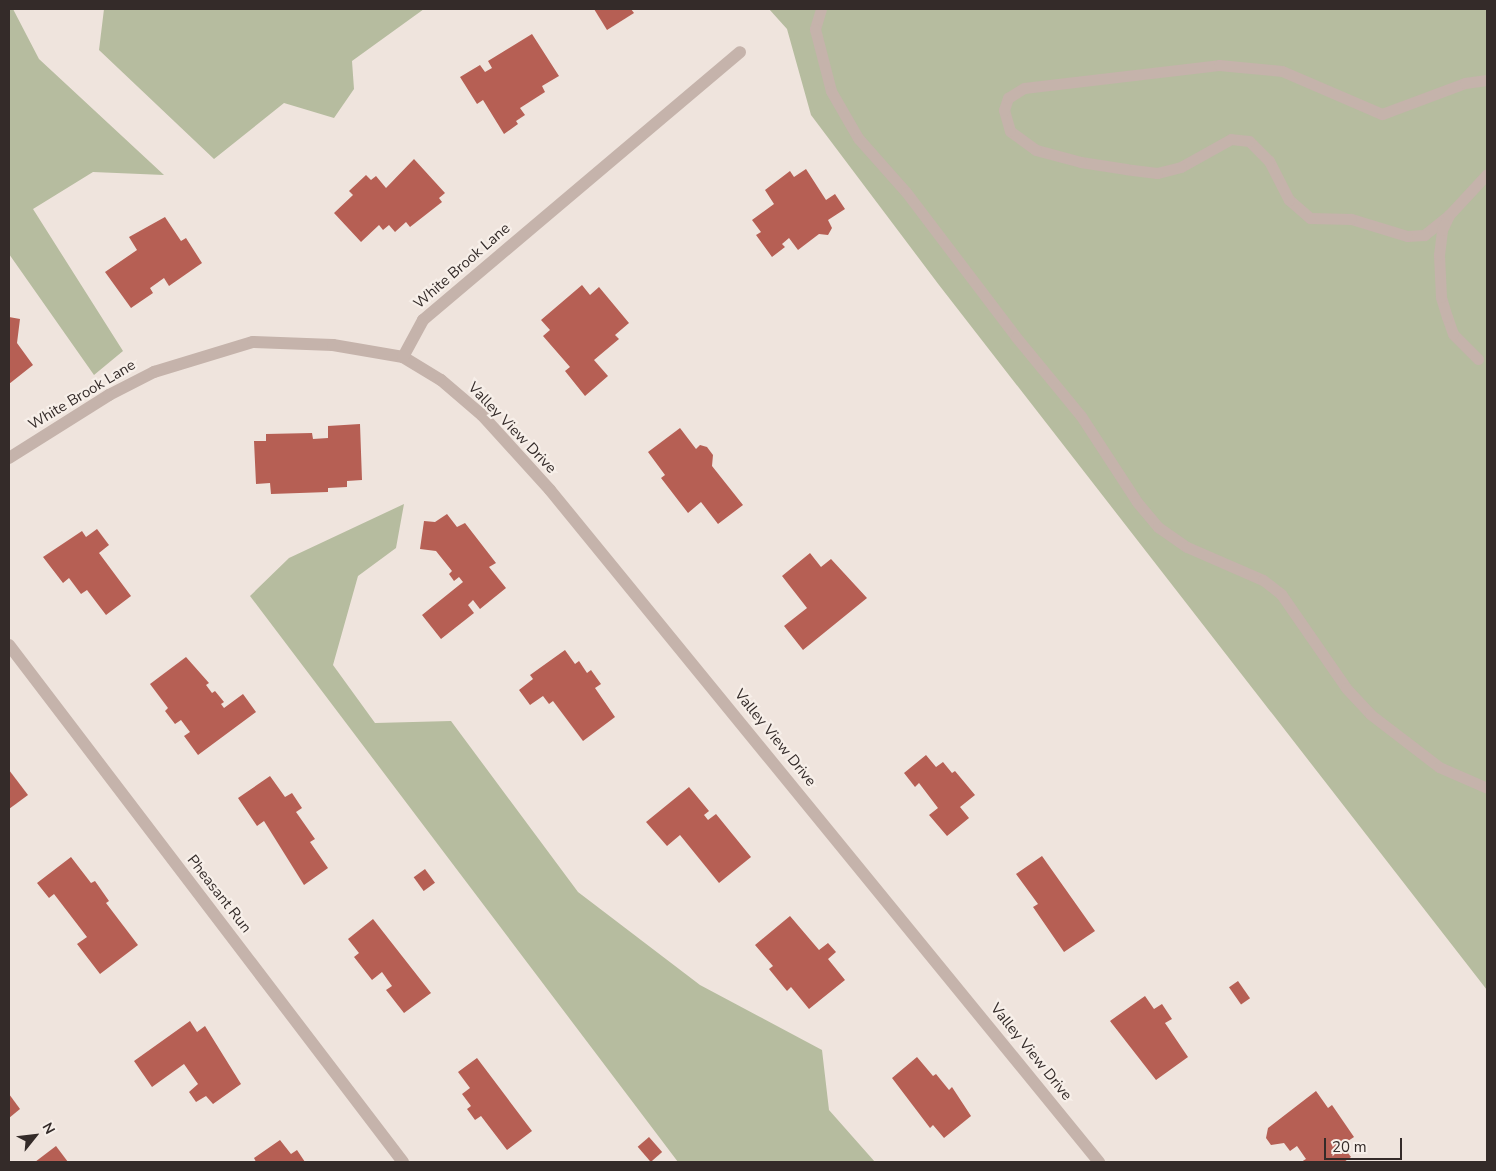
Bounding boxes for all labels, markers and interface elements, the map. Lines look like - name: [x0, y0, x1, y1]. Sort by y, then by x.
- street label: White Brook Lane: [410, 219, 514, 313]
- street label: White Brook Lane: [25, 356, 139, 434]
- street label: Valley View Drive: [464, 379, 560, 477]
- street label: Valley View Drive: [730, 686, 820, 790]
- street label: Pheasant Run: [183, 852, 255, 936]
- street label: Valley View Drive: [986, 1000, 1076, 1104]
- north arrow: [10, 1111, 60, 1161]
- text: N: [38, 1119, 59, 1138]
- scale bar: [1326, 1128, 1404, 1160]
- text: 20 m: [1332, 1137, 1367, 1157]

